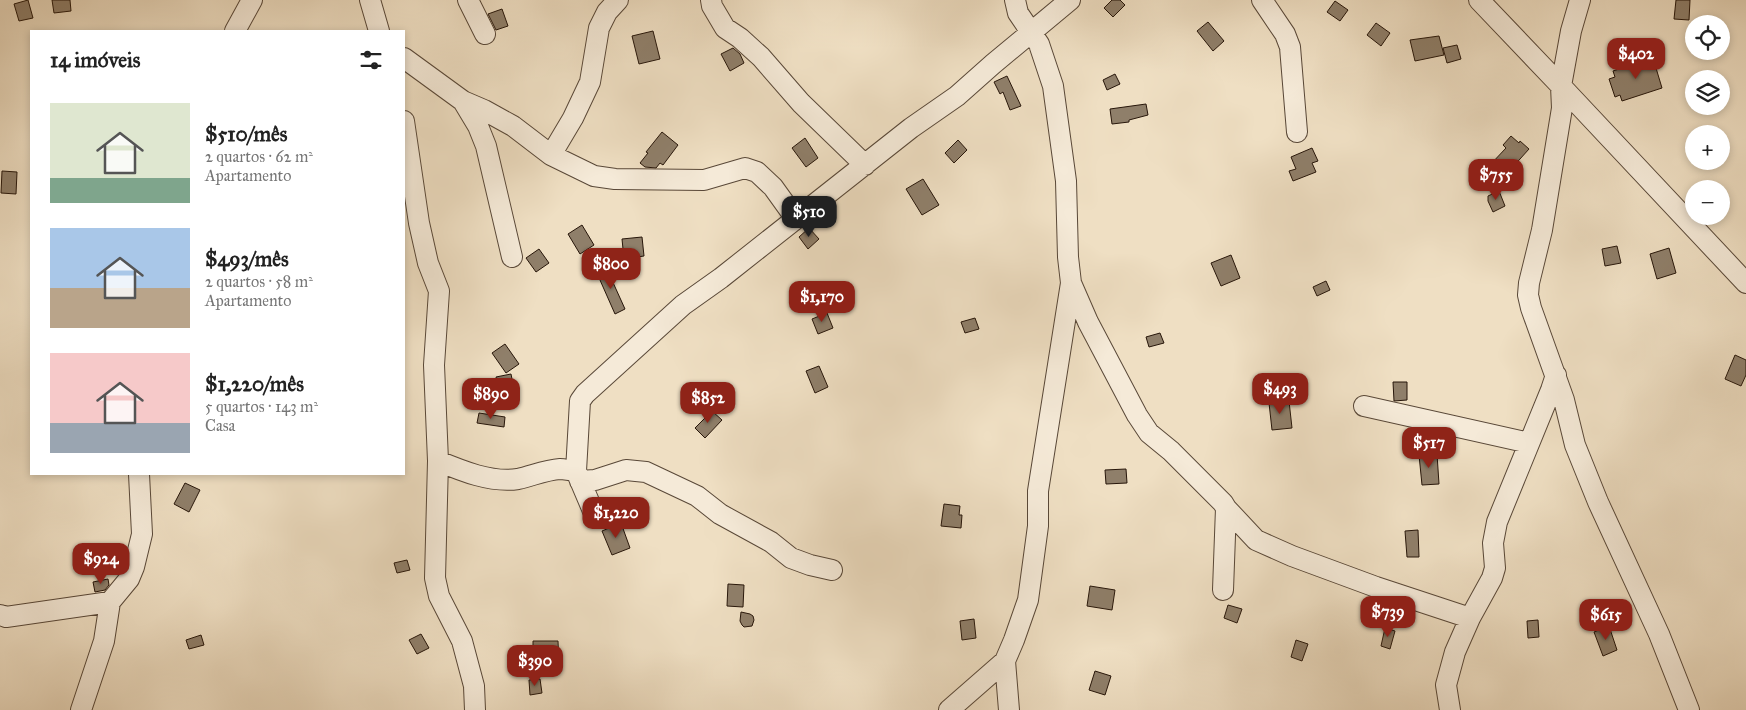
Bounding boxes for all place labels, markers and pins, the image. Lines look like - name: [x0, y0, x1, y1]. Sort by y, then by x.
- pin: $402: [1606, 38, 1666, 80]
- pin: $755: [1466, 158, 1526, 201]
- pin: $510: [779, 196, 839, 238]
- pin: $800: [581, 248, 641, 290]
- pin: $1,170: [781, 280, 863, 323]
- pin: $493: [1250, 372, 1310, 415]
- pin: $890: [461, 378, 521, 420]
- pin: $852: [678, 382, 738, 424]
- pin: $517: [1399, 426, 1459, 469]
- pin: $1,220: [575, 496, 657, 539]
- pin: $924: [71, 542, 131, 585]
- pin: $739: [1358, 596, 1418, 638]
- pin: $615: [1576, 598, 1636, 641]
- pin: $390: [505, 644, 565, 687]

